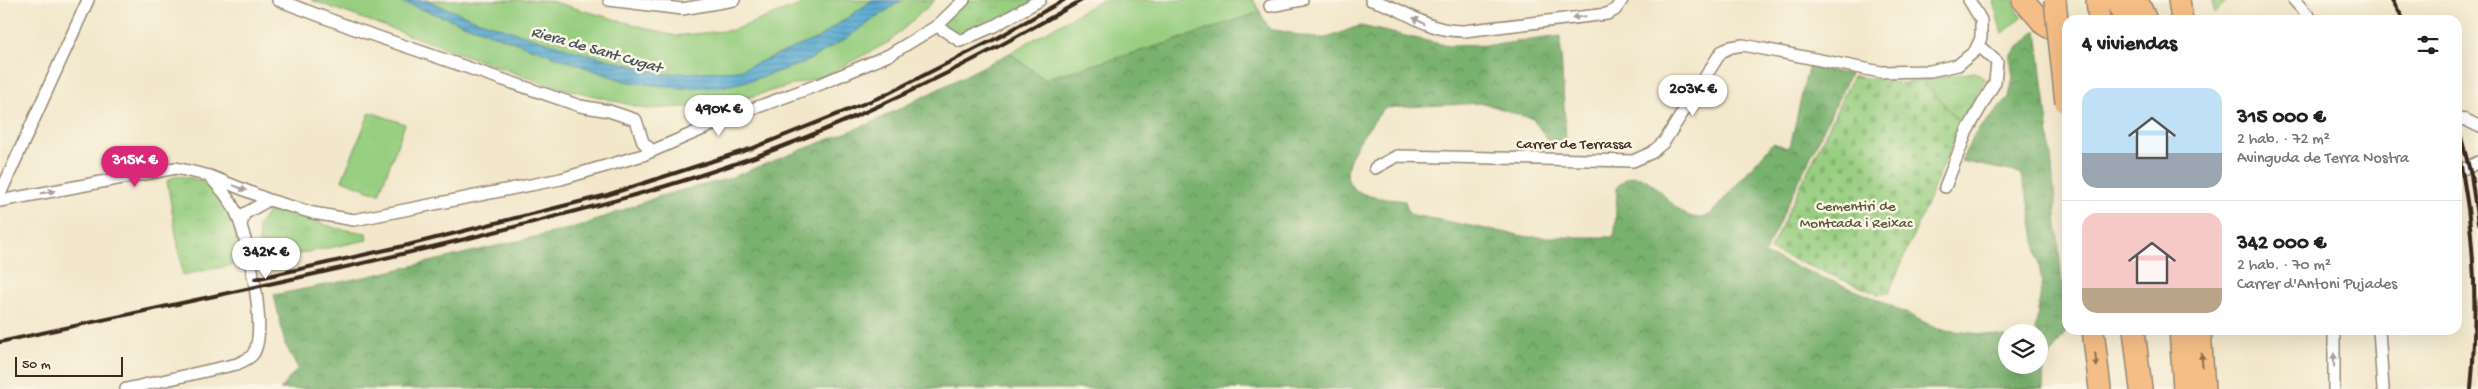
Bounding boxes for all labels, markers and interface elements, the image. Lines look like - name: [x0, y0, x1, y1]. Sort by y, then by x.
- one-way arrow: [1571, 13, 1587, 21]
- one-way arrow: [1413, 17, 1426, 26]
- water label: Riera de Sant Cugat: [529, 24, 666, 80]
- icon: filters: [2414, 31, 2442, 59]
- text: 4 viviendas: [2082, 33, 2177, 58]
- pin: 203K €: [1652, 74, 1734, 117]
- text: 203K €: [1669, 81, 1717, 100]
- pin: 490K €: [678, 94, 760, 137]
- text: 490K €: [696, 101, 742, 120]
- text: 315 000 €: [2237, 106, 2326, 131]
- icon: home: [2122, 108, 2182, 168]
- text: 2 hab. · 72 m²: [2237, 131, 2330, 150]
- street label: Carrer de Terrassa: [1516, 136, 1632, 154]
- pin: 315K €: [94, 146, 176, 188]
- text: Avinguda de Terra Nostra: [2237, 150, 2409, 169]
- text: 315K €: [112, 152, 158, 171]
- one-way arrow: [233, 184, 248, 192]
- one-way arrow: [40, 188, 56, 196]
- park label: Cementiri de Montcada i Reixac: [1800, 198, 1913, 233]
- text: 342 000 €: [2237, 232, 2326, 257]
- icon: home: [2122, 233, 2182, 293]
- pin: 342K €: [225, 238, 307, 280]
- text: 342K €: [243, 244, 289, 263]
- text: 2 hab. · 70 m²: [2237, 257, 2331, 276]
- text: Carrer d'Antoni Pujades: [2237, 276, 2397, 295]
- map controls: [1998, 324, 2048, 374]
- button: layers: [1998, 324, 2048, 374]
- one-way arrow: [2197, 351, 2205, 367]
- one-way arrow: [2330, 351, 2338, 367]
- one-way arrow: [2093, 352, 2101, 368]
- scale bar: [15, 354, 122, 377]
- text: 50 m: [22, 357, 51, 374]

